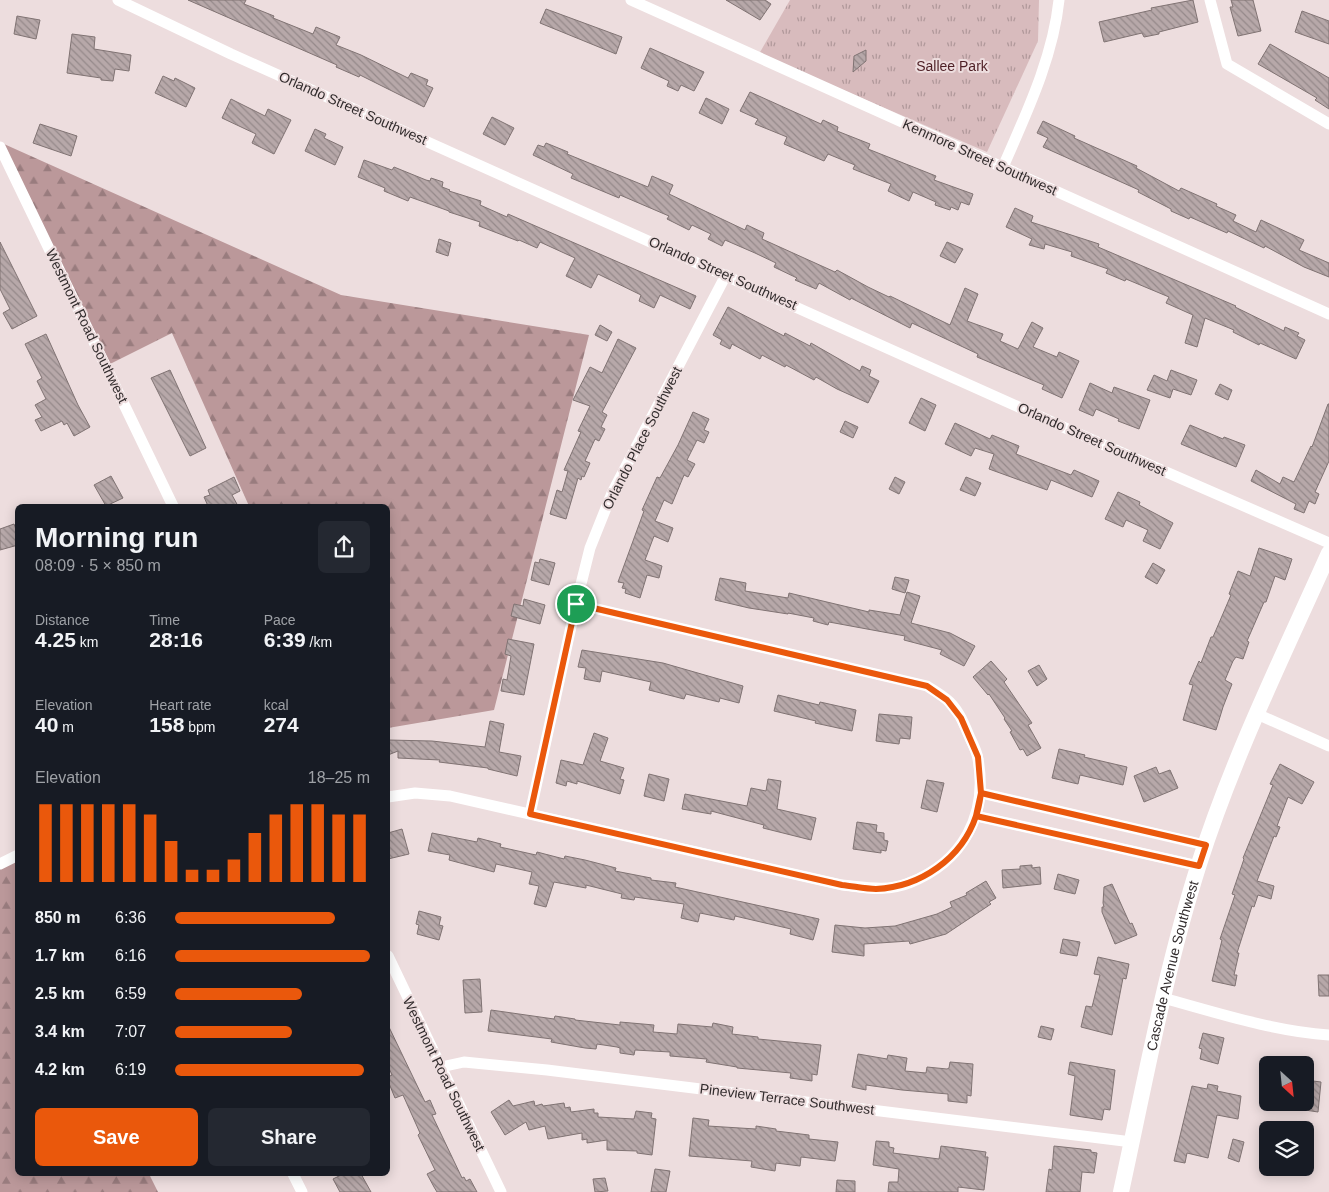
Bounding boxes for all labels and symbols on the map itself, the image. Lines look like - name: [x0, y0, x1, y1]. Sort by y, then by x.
- park label: Sallee Park: [916, 58, 989, 74]
- street label: Orlando Street Southwest: [277, 68, 430, 148]
- street label: Kenmore Street Southwest: [900, 116, 1060, 198]
- street label: Orlando Street Southwest: [647, 233, 800, 313]
- street label: Westmont Road Southwest: [43, 246, 131, 406]
- street label: Orlando Place Southwest: [599, 364, 685, 512]
- street label: Orlando Street Southwest: [1016, 399, 1169, 479]
- pin: [555, 583, 597, 625]
- street label: Cascade Avenue Southwest: [1143, 879, 1201, 1052]
- street label: Westmont Road Southwest: [400, 994, 488, 1154]
- north arrow: [1259, 1056, 1314, 1111]
- street label: Pineview Terrace Southwest: [699, 1080, 875, 1118]

